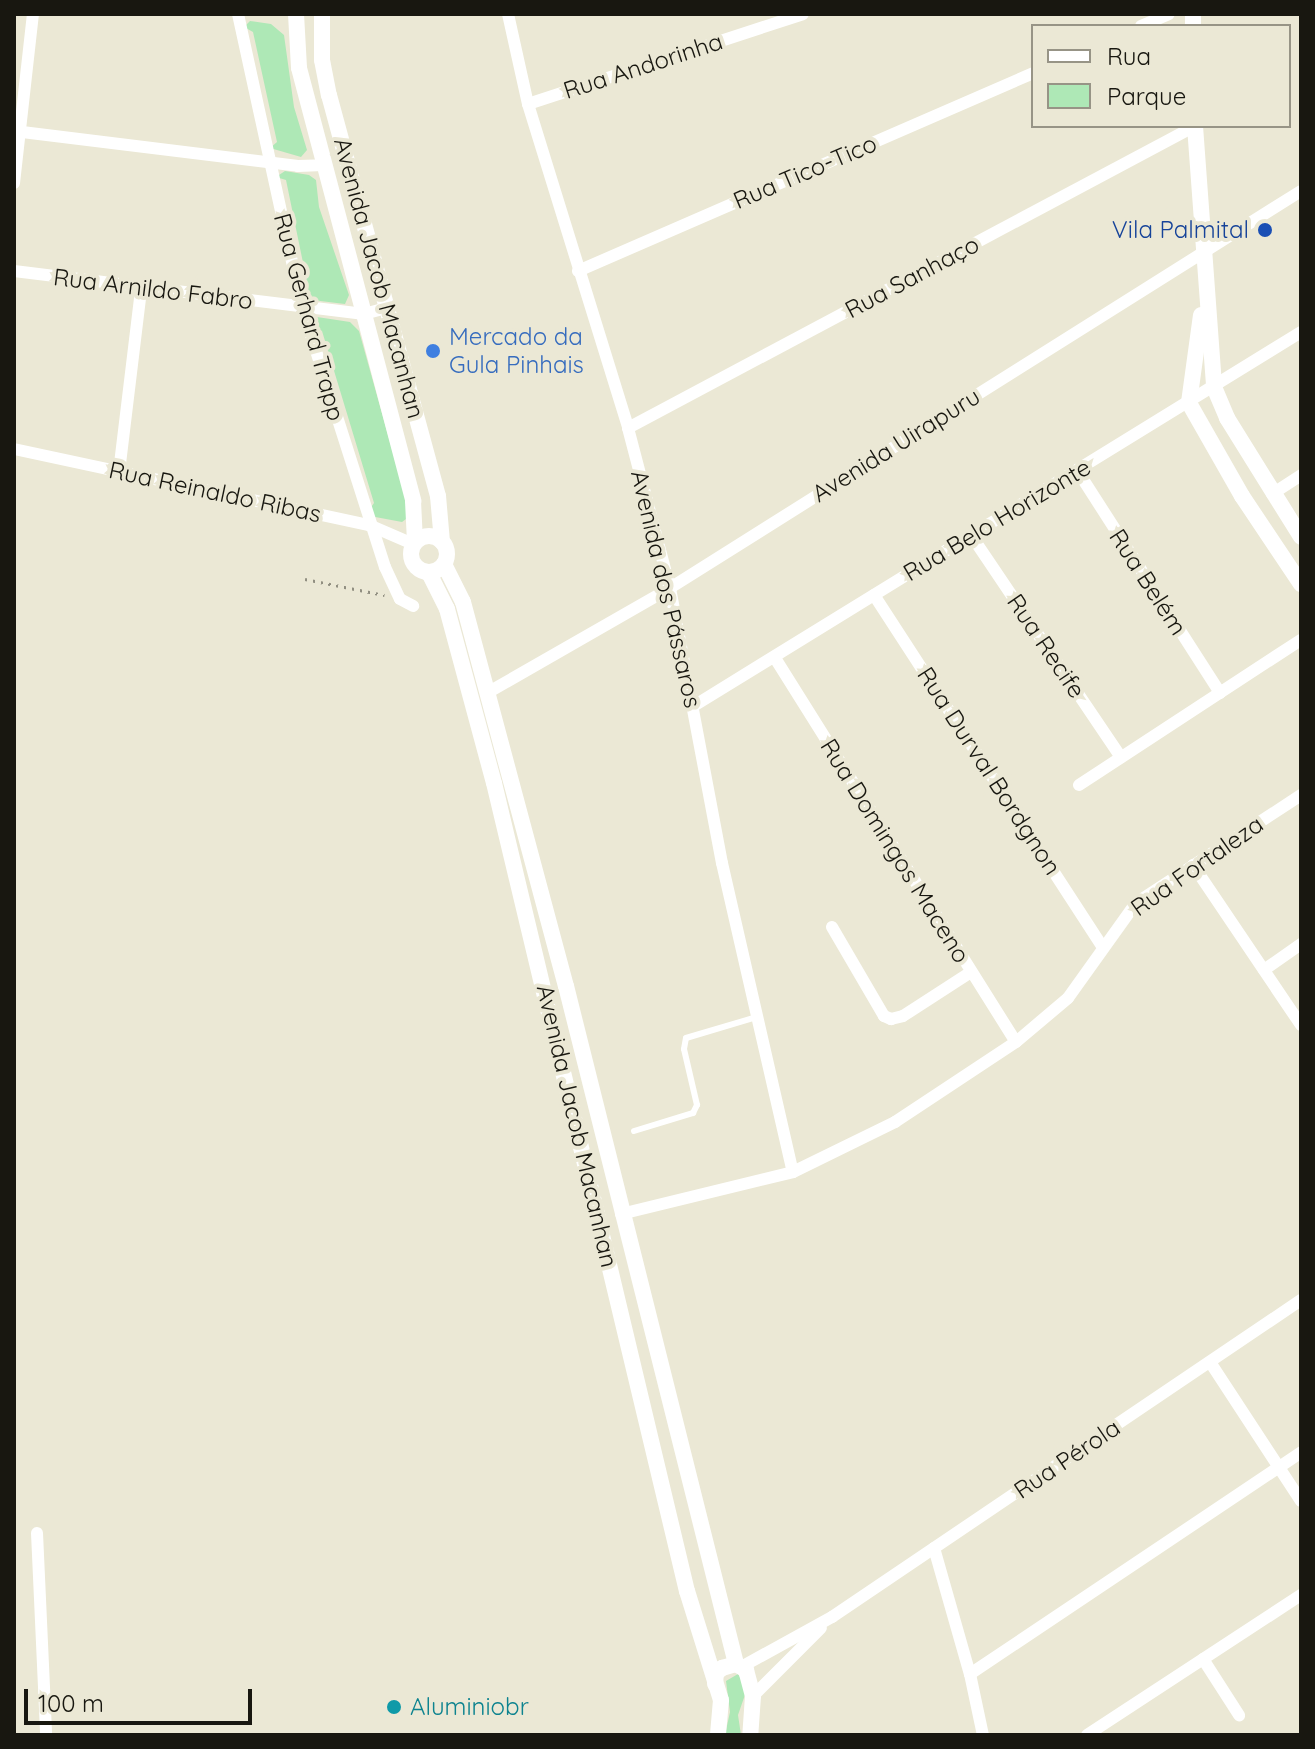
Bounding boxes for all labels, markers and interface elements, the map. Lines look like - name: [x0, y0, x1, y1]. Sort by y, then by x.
- legend: [1031, 24, 1291, 128]
- street label: Rua Andorinha: [560, 27, 726, 105]
- text: Rua: [1107, 41, 1151, 71]
- text: Parque: [1107, 81, 1186, 111]
- street label: Rua Tico-Tico: [729, 129, 881, 215]
- street label: Avenida Jacob Macanhan: [328, 135, 430, 421]
- street label: Rua Gerhard Trapp: [267, 210, 351, 424]
- place label: Vila Palmital: [1112, 216, 1249, 244]
- marker: Vila Palmital: [1256, 221, 1274, 239]
- street label: Rua Sanhaço: [840, 230, 984, 324]
- street label: Rua Arnildo Fabro: [52, 262, 254, 316]
- place label: Mercado da Gula Pinhais: [449, 323, 584, 379]
- marker: Mercado da Gula Pinhais: [424, 342, 442, 360]
- street label: Avenida Uirapuru: [807, 382, 985, 508]
- street label: Rua Belo Horizonte: [898, 453, 1096, 587]
- street label: Rua Reinaldo Ribas: [106, 455, 324, 529]
- street label: Avenida dos Pássaros: [625, 467, 707, 711]
- street label: Rua Belém: [1103, 524, 1193, 640]
- street label: Rua Recife: [1001, 589, 1091, 703]
- street label: Rua Durval Bordgnon: [911, 662, 1067, 880]
- street label: Rua Domingos Maceno: [814, 734, 976, 968]
- street label: Rua Fortaleza: [1125, 810, 1269, 922]
- street label: Avenida Jacob Macanhan: [530, 982, 624, 1270]
- street label: Rua Pérola: [1009, 1413, 1125, 1505]
- scale bar: [28, 1673, 256, 1723]
- text: 100 m: [38, 1688, 104, 1718]
- place label: Aluminiobr: [410, 1693, 529, 1721]
- marker: Aluminiobr: [385, 1698, 403, 1716]

